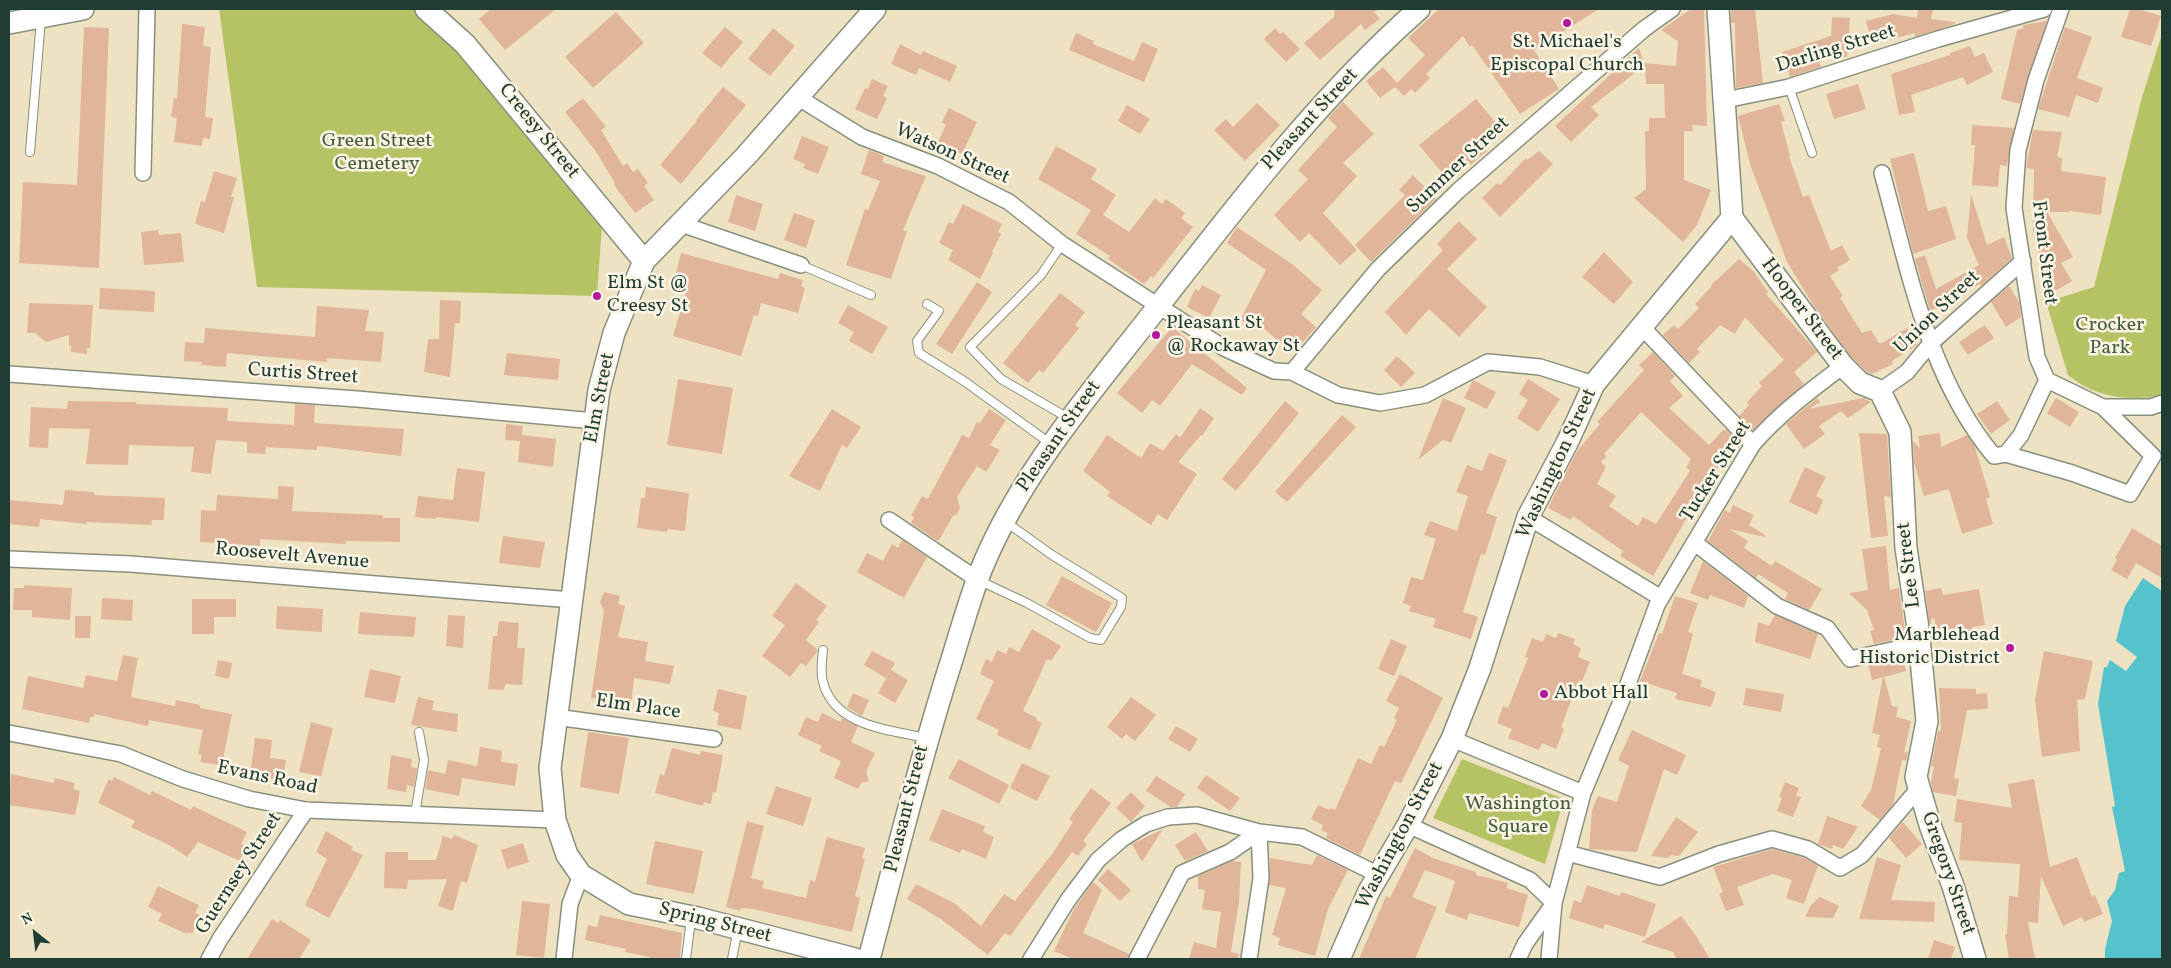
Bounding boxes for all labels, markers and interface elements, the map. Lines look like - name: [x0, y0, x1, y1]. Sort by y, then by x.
- marker: St. Michael's Episcopal Church: [1561, 17, 1573, 29]
- street label: Darling Street: [1773, 20, 1899, 80]
- place label: St. Michael's Episcopal Church: [1490, 31, 1644, 78]
- street label: Pleasant Street: [1258, 64, 1364, 176]
- street label: Creesy Street: [492, 79, 584, 185]
- street label: Summer Street: [1403, 112, 1515, 220]
- street label: Watson Street: [891, 119, 1013, 191]
- park label: Green Street Cemetery: [322, 130, 432, 177]
- street label: Front Street: [2025, 199, 2061, 307]
- street label: Hooper Street: [1755, 254, 1847, 366]
- street label: Union Street: [1890, 266, 1986, 360]
- place label: Elm St @ Creesy St: [607, 272, 689, 319]
- marker: Elm St @ Creesy St: [591, 290, 603, 302]
- place label: Pleasant St @ Rockaway St: [1166, 312, 1300, 359]
- park label: Crocker Park: [2076, 314, 2144, 361]
- marker: Pleasant St @ Rockaway St: [1150, 329, 1162, 341]
- street label: Elm Street: [580, 350, 622, 446]
- street label: Curtis Street: [247, 359, 359, 391]
- street label: Pleasant Street: [1013, 376, 1107, 498]
- street label: Washington Street: [1513, 385, 1603, 543]
- street label: Tucker Street: [1676, 417, 1758, 527]
- street label: Lee Street: [1893, 521, 1927, 609]
- street label: Roosevelt Avenue: [214, 538, 370, 576]
- place label: Marblehead Historic District: [1859, 624, 2000, 671]
- marker: Marblehead Historic District: [2004, 642, 2016, 654]
- place label: Abbot Hall: [1554, 682, 1648, 706]
- marker: Abbot Hall: [1538, 688, 1550, 700]
- street label: Elm Place: [594, 690, 682, 726]
- street label: Pleasant Street: [881, 743, 935, 875]
- street label: Evans Road: [215, 757, 319, 801]
- street label: Washington Street: [1352, 758, 1450, 914]
- park label: Washington Square: [1465, 793, 1571, 840]
- street label: Guernsey Street: [192, 808, 288, 940]
- street label: Gregory Street: [1915, 809, 1979, 939]
- street label: Spring Street: [656, 898, 774, 950]
- north arrow: [10, 908, 60, 958]
- text: N: [18, 909, 37, 930]

